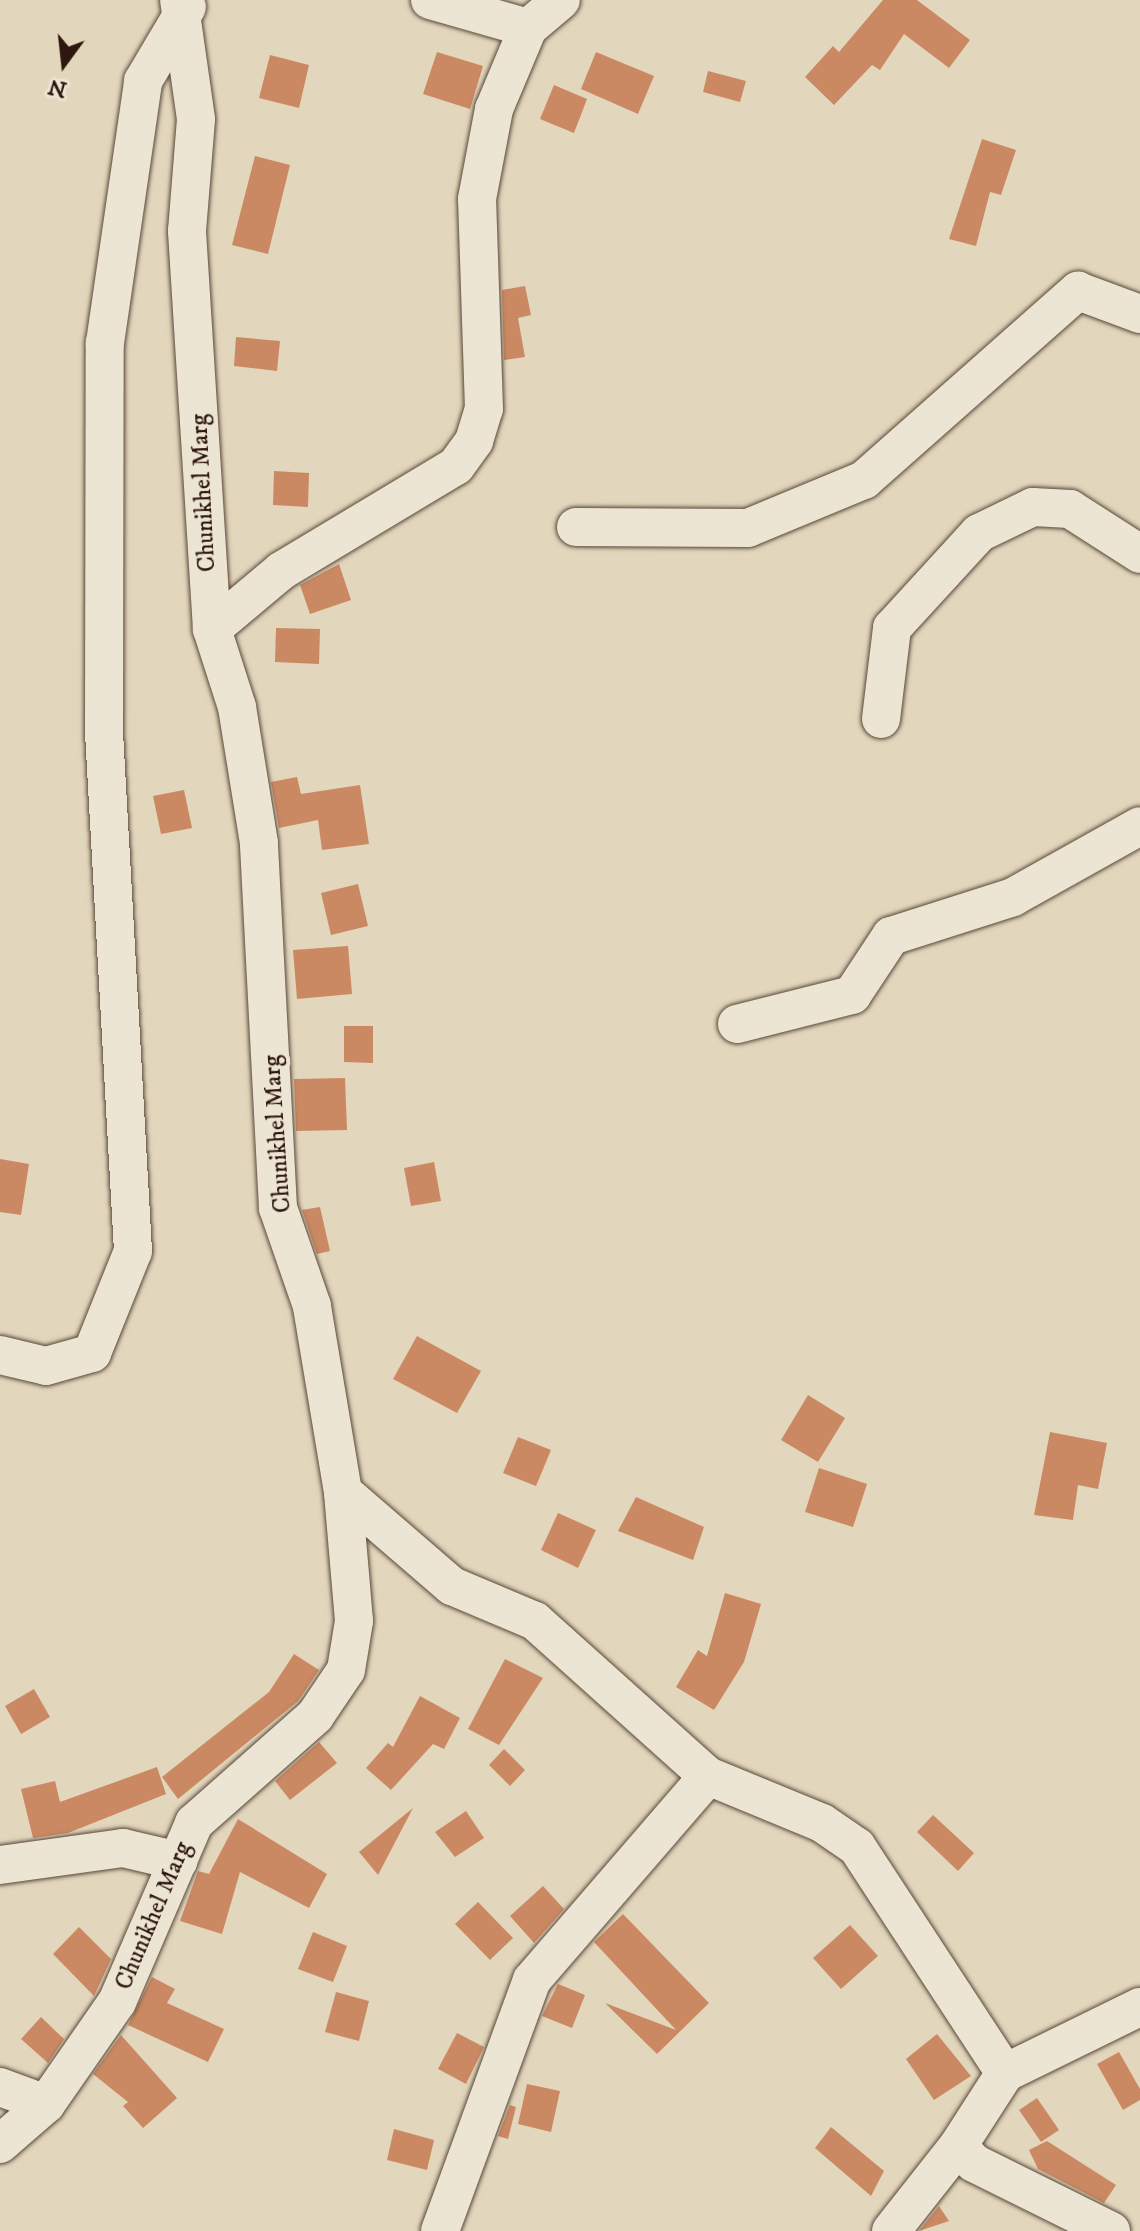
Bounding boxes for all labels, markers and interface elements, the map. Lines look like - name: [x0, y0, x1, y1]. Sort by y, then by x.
- north arrow: [24, 24, 104, 104]
- text: N: [45, 72, 70, 103]
- street label: Chunikhel Marg: [185, 413, 223, 573]
- street label: Chunikhel Marg: [258, 1054, 298, 1214]
- street label: Chunikhel Marg: [110, 1838, 198, 1994]

